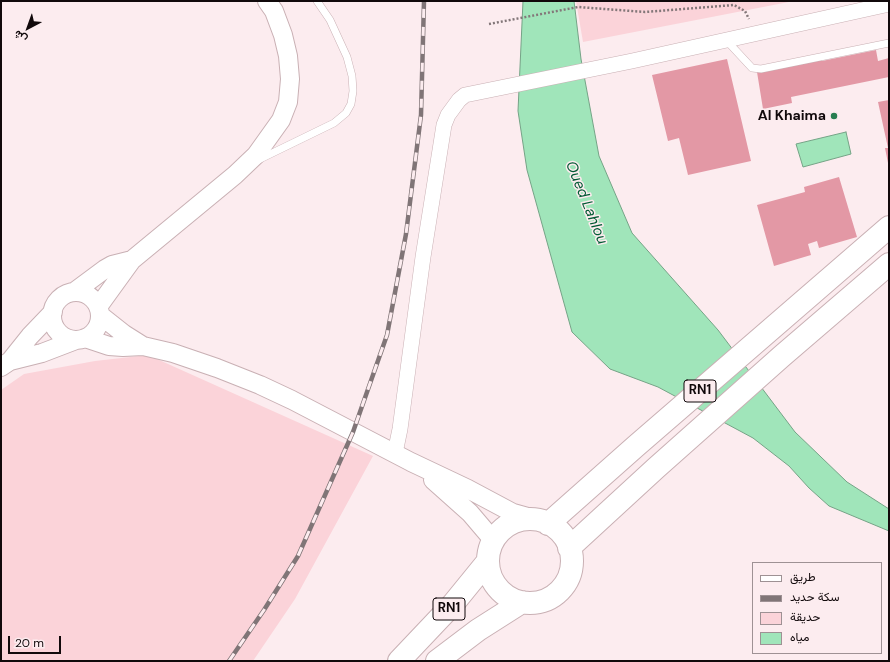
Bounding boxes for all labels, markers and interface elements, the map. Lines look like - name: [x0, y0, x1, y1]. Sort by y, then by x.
- north arrow: [8, 8, 48, 48]
- text: ش: [11, 27, 30, 47]
- place label: Al Khaima: [758, 108, 826, 124]
- marker: Al Khaima: [829, 111, 839, 121]
- water label: Oued Lahlou: [561, 159, 611, 247]
- road number: RN1: [684, 380, 716, 402]
- legend: [752, 562, 882, 654]
- text: طريق: [790, 569, 815, 585]
- text: سكة حديد: [790, 589, 840, 605]
- road number: RN1: [433, 598, 465, 620]
- text: حديقة: [790, 609, 820, 625]
- scale bar: [10, 628, 63, 654]
- text: مياه: [790, 629, 809, 645]
- text: 20 m: [15, 635, 44, 651]

